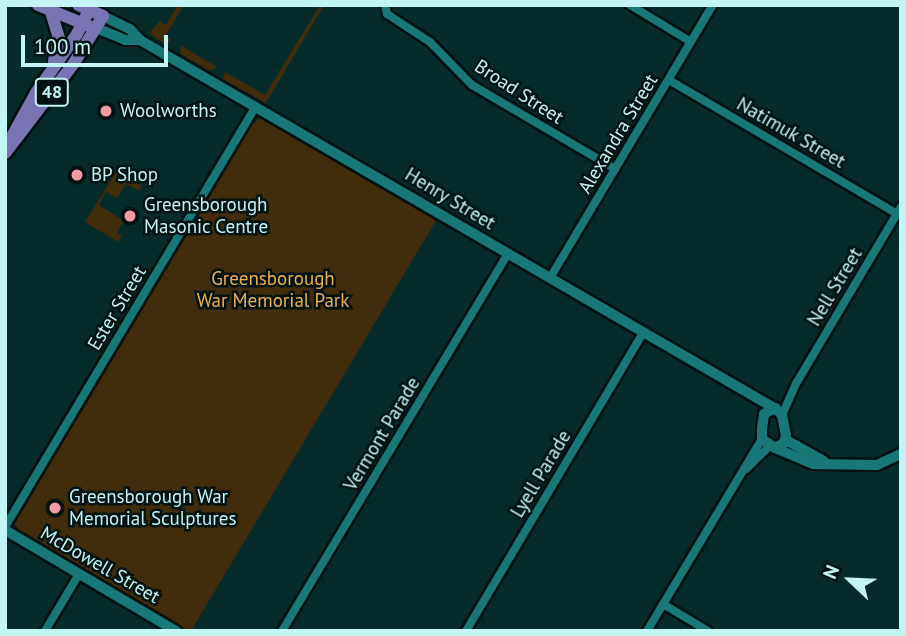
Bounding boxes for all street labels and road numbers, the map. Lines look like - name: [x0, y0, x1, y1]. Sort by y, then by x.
- street label: Broad Street: [470, 55, 568, 129]
- street label: Alexandra Street: [573, 70, 663, 198]
- road number: 48: [34, 78, 70, 106]
- street label: Natimuk Street: [732, 93, 850, 173]
- street label: Henry Street: [401, 163, 499, 235]
- street label: Nell Street: [803, 244, 867, 330]
- street label: Ester Street: [83, 262, 151, 354]
- street label: Vermont Parade: [339, 373, 425, 495]
- street label: Lyell Parade: [506, 426, 576, 522]
- street label: McDowell Street: [36, 522, 164, 608]

